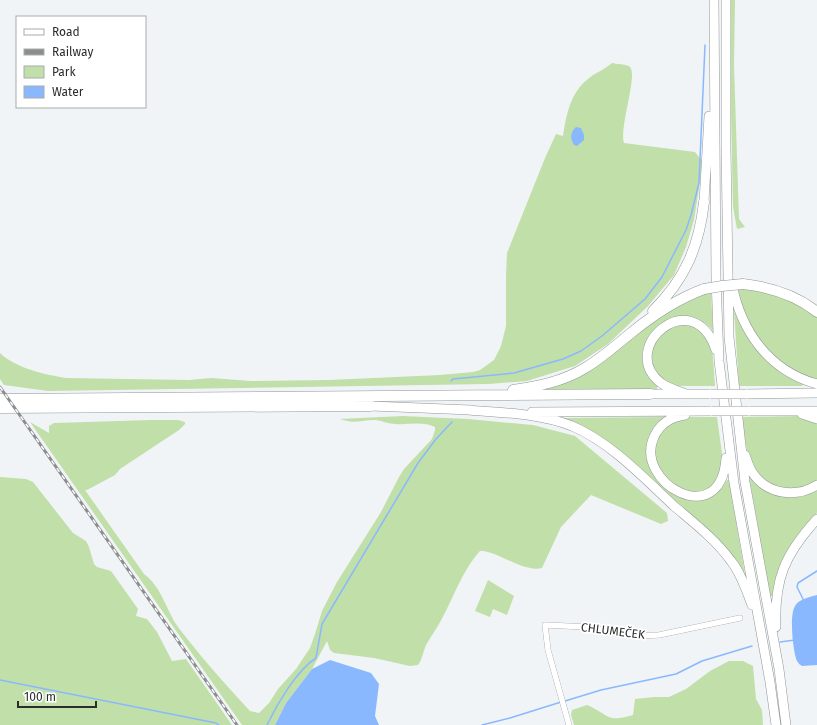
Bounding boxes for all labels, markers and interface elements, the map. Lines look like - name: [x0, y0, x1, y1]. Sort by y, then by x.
- legend: [16, 16, 146, 108]
- text: Road: [52, 25, 80, 39]
- text: Railway: [52, 45, 93, 59]
- text: Park: [52, 65, 76, 79]
- text: Water: [52, 85, 84, 99]
- street label: CHLUMEČEK: [580, 619, 647, 642]
- scale bar: [18, 683, 96, 709]
- text: 100 m: [24, 690, 56, 704]

